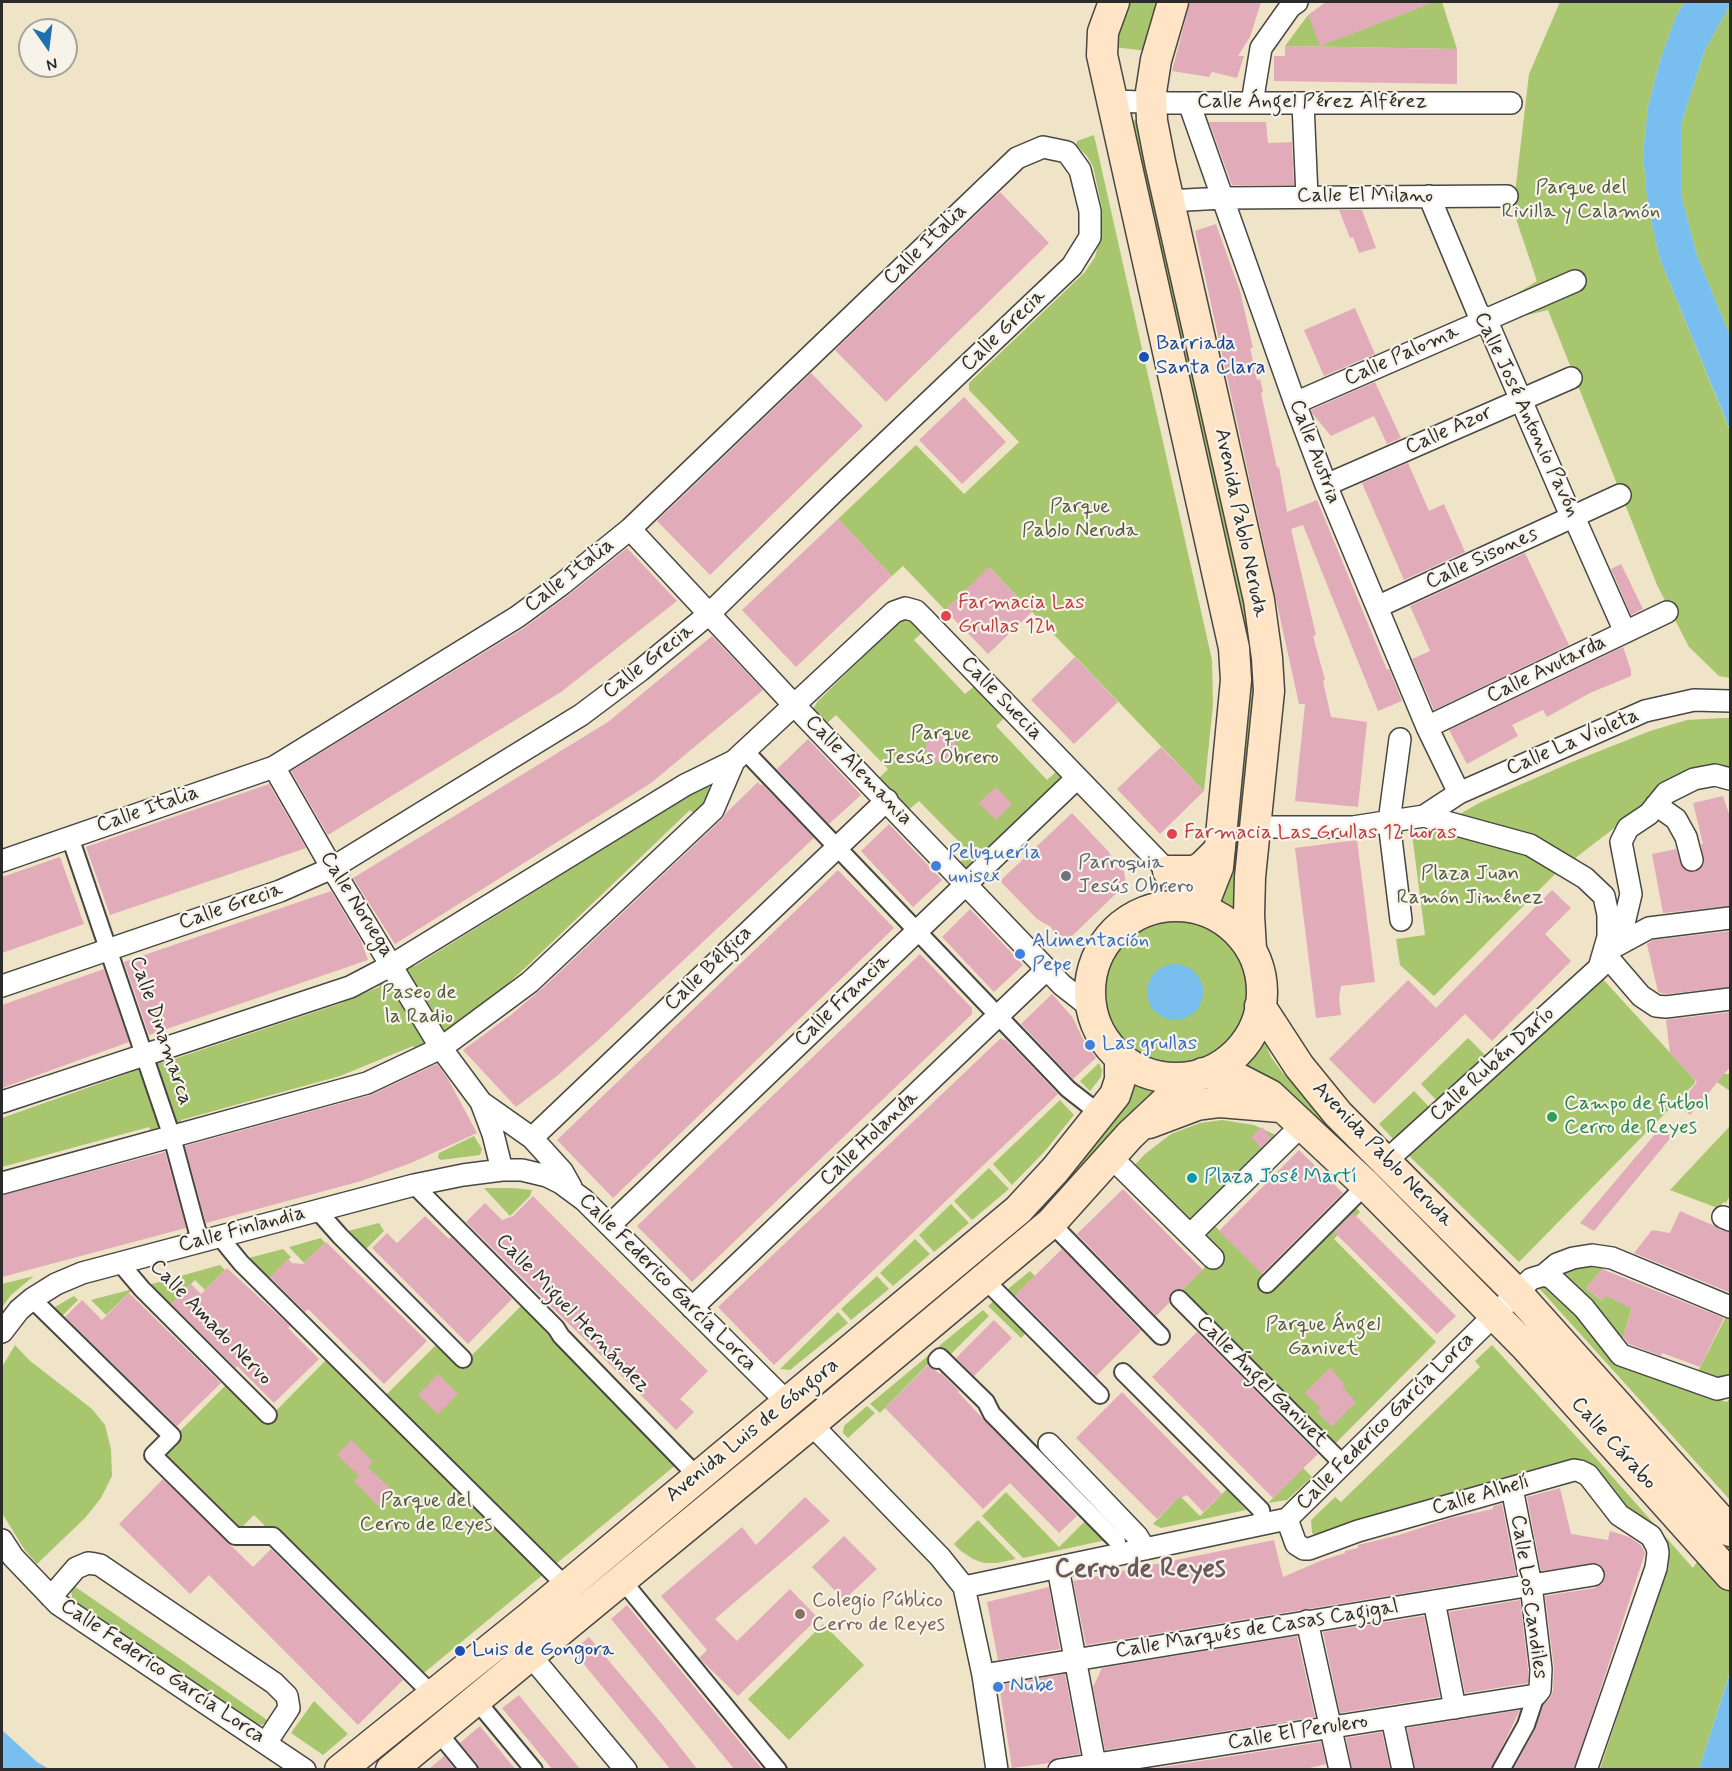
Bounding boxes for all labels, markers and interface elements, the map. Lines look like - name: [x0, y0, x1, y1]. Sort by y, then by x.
- north arrow: [18, 18, 78, 78]
- text: N: [44, 53, 60, 75]
- street label: Calle Ángel Pérez Alférez: [1197, 90, 1427, 116]
- park label: Parque del Rivilla y Calamón: [1502, 176, 1660, 226]
- street label: Calle El Milano: [1297, 184, 1433, 210]
- street label: Calle Italia: [879, 199, 973, 291]
- street label: Calle Grecia: [956, 284, 1052, 378]
- street label: Calle José Antonio Pavón: [1467, 308, 1585, 522]
- street label: Calle Paloma: [1341, 320, 1463, 392]
- place label: Barriada Santa Clara: [1156, 332, 1266, 382]
- marker: Barriada Santa Clara: [1137, 350, 1151, 364]
- street label: Calle Austria: [1283, 396, 1345, 508]
- street label: Calle Azor: [1402, 401, 1496, 461]
- street label: Avenida Pablo Neruda: [1208, 426, 1272, 620]
- park label: Parque Pablo Neruda: [1022, 495, 1138, 545]
- street label: Calle Sisones: [1422, 522, 1542, 596]
- street label: Calle Italia: [520, 533, 620, 619]
- place label: Farmacia Las Grullas 12h: [958, 591, 1085, 641]
- marker: Farmacia Las Grullas 12h: [939, 609, 953, 623]
- street label: Calle Grecia: [599, 619, 699, 705]
- street label: Calle Avutarda: [1483, 630, 1611, 710]
- street label: Calle Suecia: [955, 652, 1047, 746]
- street label: Calle La Violeta: [1503, 704, 1643, 782]
- street label: Calle Alemania: [799, 711, 917, 831]
- park label: Parque Jesús Obrero: [883, 722, 999, 772]
- street label: Calle Italia: [94, 781, 202, 839]
- place label: Farmacia Las Grullas 12 horas: [1184, 821, 1457, 847]
- marker: Farmacia Las Grullas 12 horas: [1165, 827, 1179, 841]
- place label: Peluquería unisex: [948, 841, 1041, 891]
- street label: Calle Noruega: [313, 847, 399, 963]
- place label: Parroquia Jesús Obrero: [1078, 851, 1194, 901]
- marker: Peluquería unisex: [929, 859, 943, 873]
- park label: Plaza Juan Ramón Jiménez: [1397, 862, 1543, 912]
- marker: Parroquia Jesús Obrero: [1059, 869, 1073, 883]
- street label: Calle Grecia: [176, 877, 286, 937]
- street label: Calle Bélgica: [660, 921, 758, 1017]
- place label: Alimentación Pepe: [1032, 929, 1149, 979]
- marker: Alimentación Pepe: [1013, 947, 1027, 961]
- street label: Calle Francia: [790, 949, 896, 1053]
- street label: Calle Dinamarca: [123, 953, 197, 1109]
- park label: Paseo de la Radio: [381, 981, 457, 1031]
- street label: Calle Rubén Darío: [1425, 1002, 1561, 1128]
- place label: Las grullas: [1102, 1032, 1197, 1058]
- marker: Las grullas: [1083, 1038, 1097, 1052]
- street label: Avenida Pablo Neruda: [1306, 1077, 1458, 1233]
- street label: Calle Holanda: [815, 1086, 925, 1192]
- place label: Campo de futbol Cerro de Reyes: [1564, 1092, 1709, 1142]
- marker: Campo de futbol Cerro de Reyes: [1545, 1110, 1559, 1124]
- place label: Plaza José Martí: [1204, 1165, 1357, 1191]
- marker: Plaza José Martí: [1185, 1171, 1199, 1185]
- street label: Calle Federico García Lorca: [573, 1189, 761, 1377]
- street label: Calle Finlandia: [176, 1201, 308, 1259]
- street label: Calle Miguel Hernández: [490, 1229, 654, 1399]
- street label: Calle Amado Nervo: [143, 1255, 277, 1391]
- street label: Calle Ángel Ganivet: [1190, 1311, 1332, 1453]
- park label: Parque Ángel Ganivet: [1266, 1313, 1380, 1363]
- street label: Calle Federico García Lorca: [1292, 1328, 1480, 1516]
- street label: Avenida Luis de Góngora: [661, 1353, 845, 1509]
- street label: Calle Cárabo: [1565, 1392, 1661, 1496]
- street label: Calle Alhelí: [1429, 1470, 1533, 1522]
- park label: Parque del Cerro de Reyes: [359, 1489, 493, 1539]
- street label: Calle Los Candiles: [1504, 1513, 1552, 1681]
- district label: Cerro de Reyes: [1054, 1554, 1226, 1586]
- place label: Colegio Público Cerro de Reyes: [812, 1589, 945, 1639]
- street label: Calle Federico García Lorca: [55, 1594, 269, 1750]
- street label: Calle Marqués de Casas Cagigal: [1114, 1595, 1400, 1665]
- marker: Colegio Público Cerro de Reyes: [793, 1607, 807, 1621]
- place label: Luis de Gongora: [472, 1638, 614, 1664]
- marker: Luis de Gongora: [453, 1644, 467, 1658]
- place label: Nube: [1010, 1674, 1054, 1700]
- marker: Nube: [991, 1680, 1005, 1694]
- street label: Calle El Perulero: [1226, 1709, 1370, 1757]

